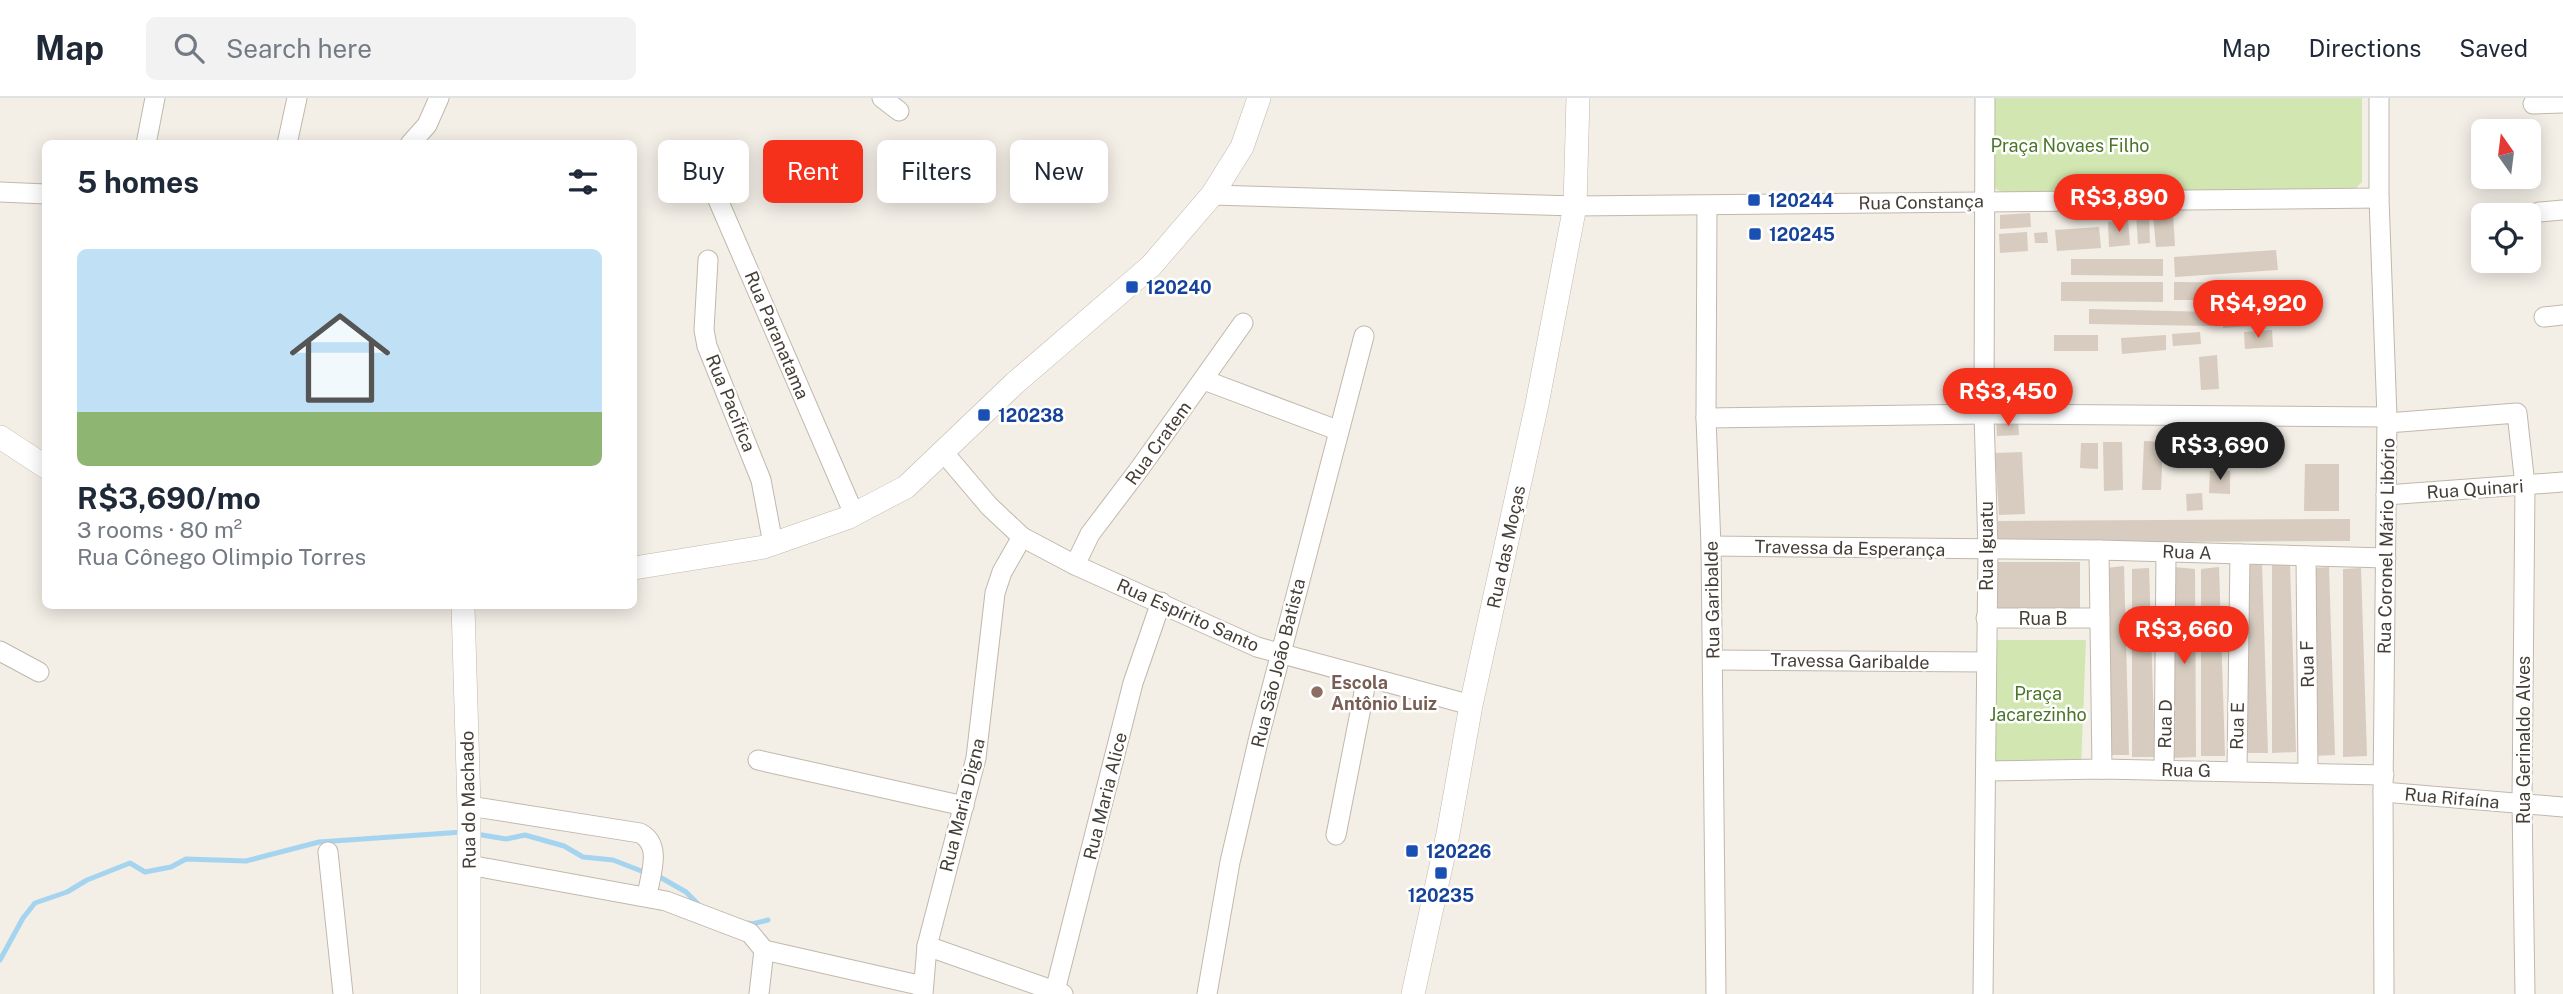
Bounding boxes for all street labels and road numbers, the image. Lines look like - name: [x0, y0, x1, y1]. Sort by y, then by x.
- street label: Rua Constança: [1858, 190, 1984, 214]
- street label: Rua Paranatama: [741, 268, 813, 402]
- street label: Rua Pacifica: [702, 351, 760, 455]
- street label: Rua Cratem: [1121, 397, 1195, 489]
- street label: Rua Coronel Mário Libório: [2374, 438, 2398, 654]
- street label: Rua Quinari: [2426, 475, 2524, 503]
- street label: Rua das Moças: [1483, 484, 1529, 610]
- street label: Rua Iguatu: [1976, 501, 1997, 591]
- street label: Travessa da Esperança: [1755, 536, 1945, 560]
- street label: Rua Garibalde: [1700, 541, 1724, 659]
- street label: Rua A: [2162, 541, 2212, 563]
- street label: Rua Espírito Santo: [1114, 574, 1262, 656]
- street label: Rua São João Batista: [1247, 576, 1309, 750]
- street label: Rua B: [2019, 608, 2067, 629]
- street label: Rua F: [2296, 640, 2318, 688]
- street label: Travessa Garibalde: [1770, 649, 1930, 673]
- street label: Rua Gerinaldo Alves: [2513, 656, 2534, 824]
- street label: Rua D: [2154, 699, 2176, 749]
- street label: Rua E: [2226, 702, 2248, 750]
- street label: Rua Maria Alice: [1079, 730, 1131, 862]
- street label: Rua do Machado: [456, 731, 480, 869]
- street label: Rua Maria Digna: [935, 736, 989, 874]
- street label: Rua G: [2161, 759, 2211, 781]
- street label: Rua Rifaína: [2404, 783, 2500, 813]

